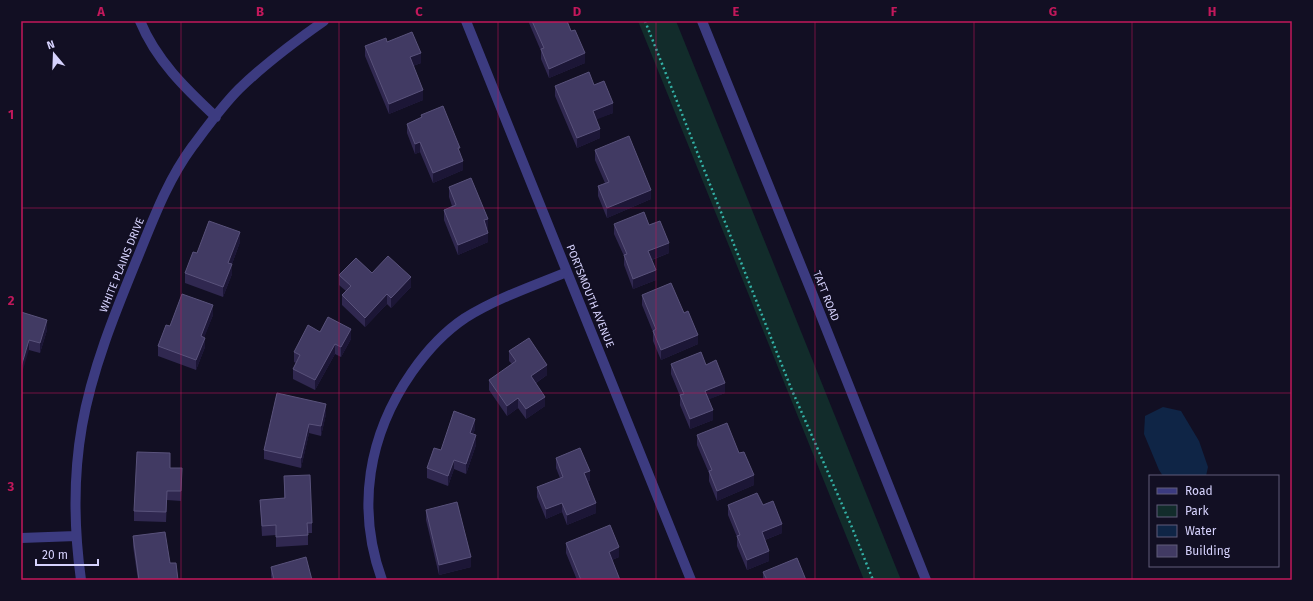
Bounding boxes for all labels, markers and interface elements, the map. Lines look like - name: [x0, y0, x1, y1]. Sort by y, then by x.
- text: A: [96, 4, 105, 19]
- text: B: [256, 4, 264, 19]
- text: C: [415, 4, 423, 19]
- text: D: [573, 4, 582, 19]
- text: E: [733, 4, 740, 19]
- text: F: [891, 4, 898, 19]
- text: G: [1049, 4, 1057, 19]
- text: H: [1208, 4, 1216, 19]
- north arrow: [34, 34, 74, 74]
- text: N: [45, 38, 56, 52]
- text: 1: [8, 107, 14, 122]
- street label: WHITE PLAINS DRIVE: [97, 216, 147, 314]
- street label: PORTSMOUTH AVENUE: [563, 243, 617, 350]
- street label: TAFT ROAD: [810, 269, 842, 323]
- text: 2: [8, 293, 15, 308]
- legend: [1149, 475, 1279, 567]
- text: 3: [7, 479, 15, 494]
- text: Road: [1185, 484, 1213, 498]
- text: Park: [1185, 504, 1209, 518]
- text: Water: [1185, 524, 1217, 538]
- scale bar: [36, 541, 98, 567]
- text: Building: [1185, 544, 1231, 558]
- text: 20 m: [42, 548, 68, 562]

